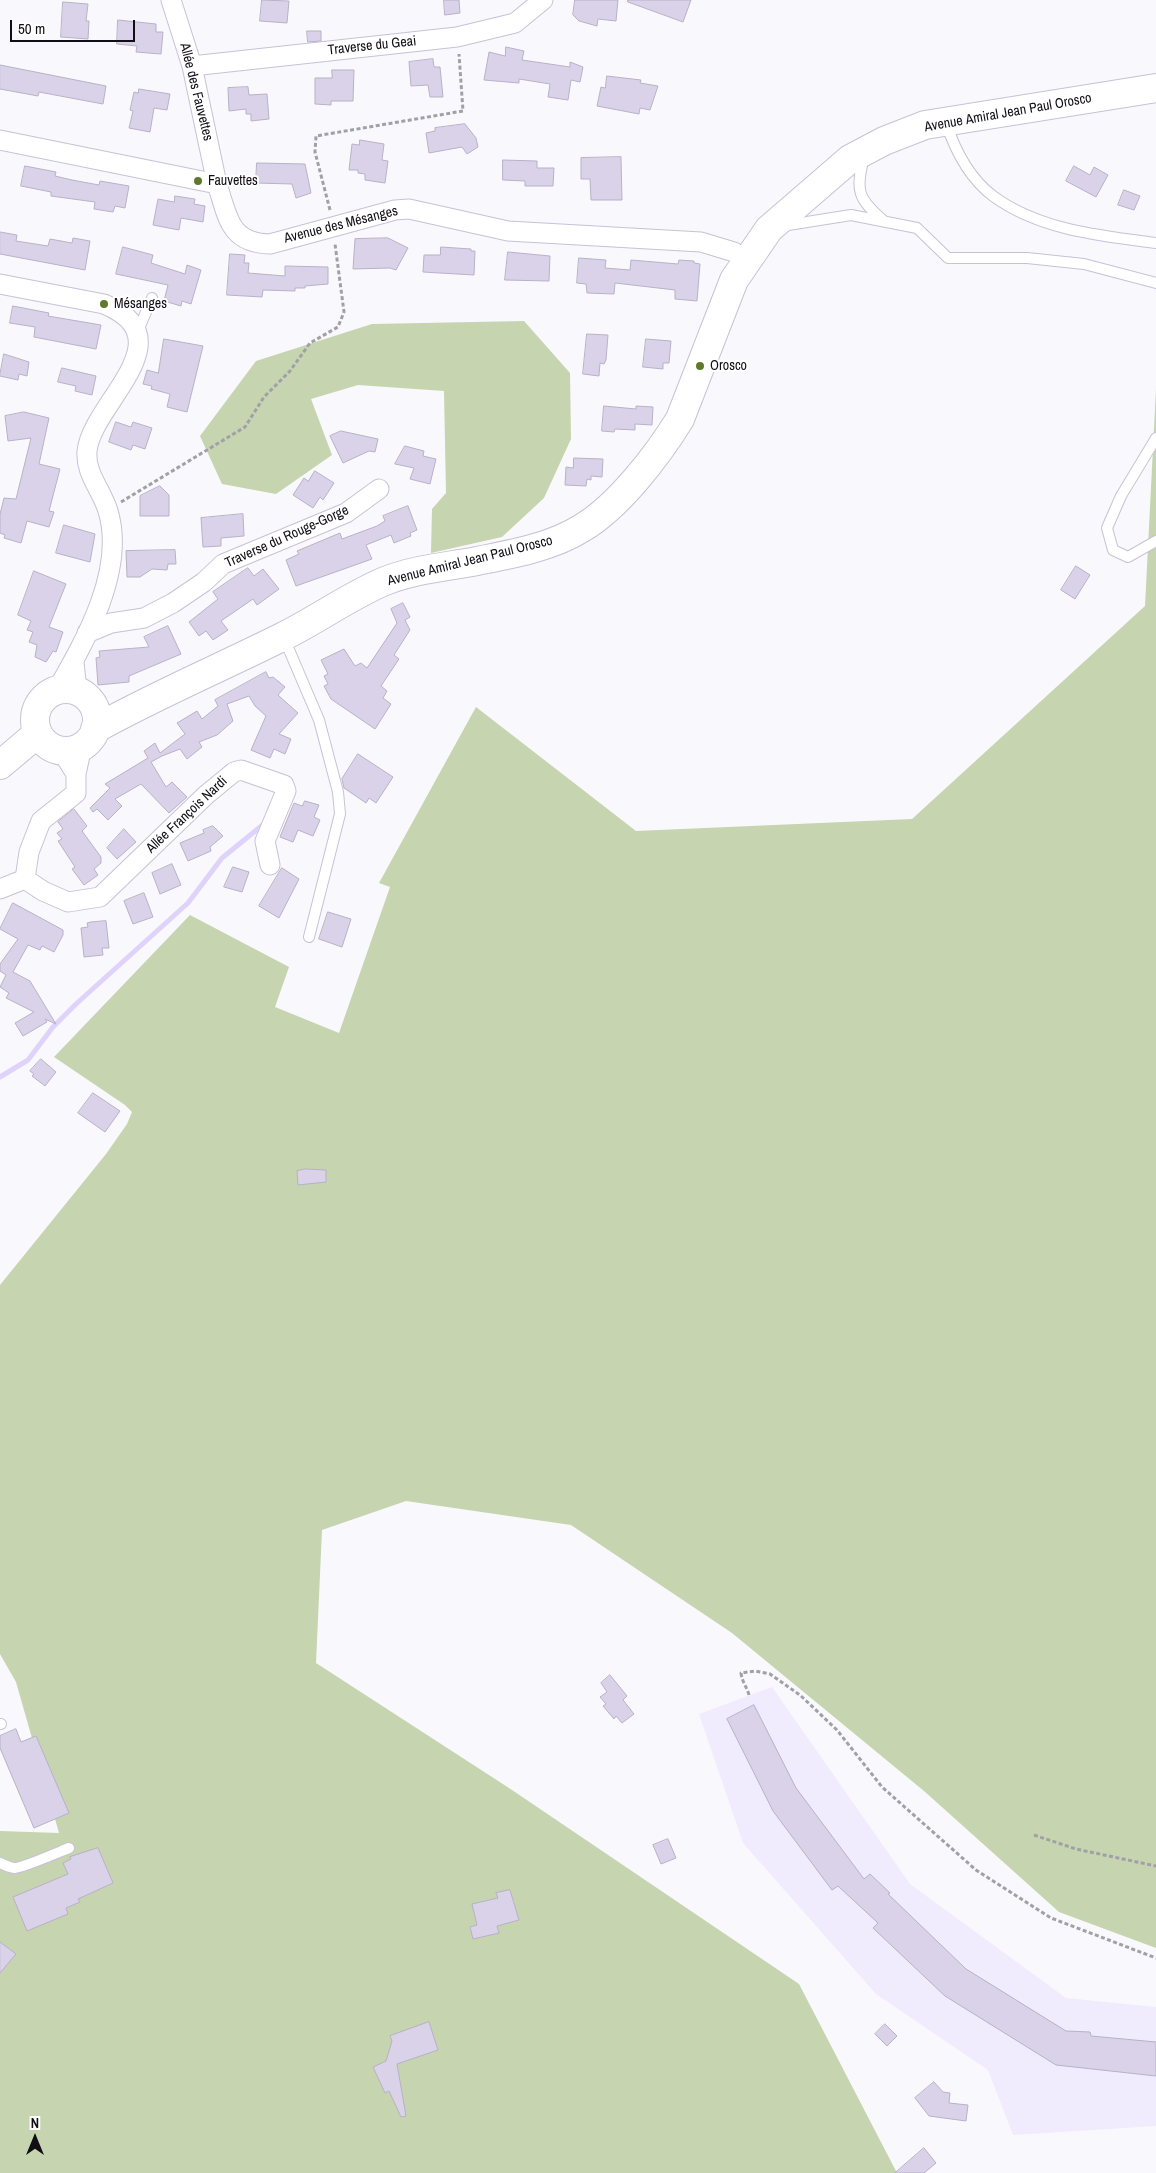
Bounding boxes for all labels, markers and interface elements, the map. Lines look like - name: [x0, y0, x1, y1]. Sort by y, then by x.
- scale bar: [12, 10, 138, 42]
- text: 50 m: [18, 18, 45, 39]
- street label: Traverse du Geai: [327, 33, 417, 59]
- street label: Allée des Fauvettes: [176, 41, 216, 143]
- street label: Avenue Amiral Jean Paul Orosco: [923, 90, 1093, 136]
- place label: Fauvettes: [208, 173, 258, 189]
- marker: Fauvettes: [192, 175, 204, 187]
- street label: Avenue des Mésanges: [282, 203, 400, 247]
- place label: Mésanges: [114, 296, 167, 312]
- marker: Mésanges: [98, 298, 110, 310]
- place label: Orosco: [710, 358, 747, 374]
- marker: Orosco: [694, 360, 706, 372]
- street label: Traverse du Rouge-Gorge: [223, 502, 351, 572]
- street label: Avenue Amiral Jean Paul Orosco: [386, 532, 554, 590]
- street label: Allée François Nardi: [143, 773, 231, 857]
- north arrow: [10, 2113, 60, 2163]
- text: N: [31, 2114, 39, 2132]

